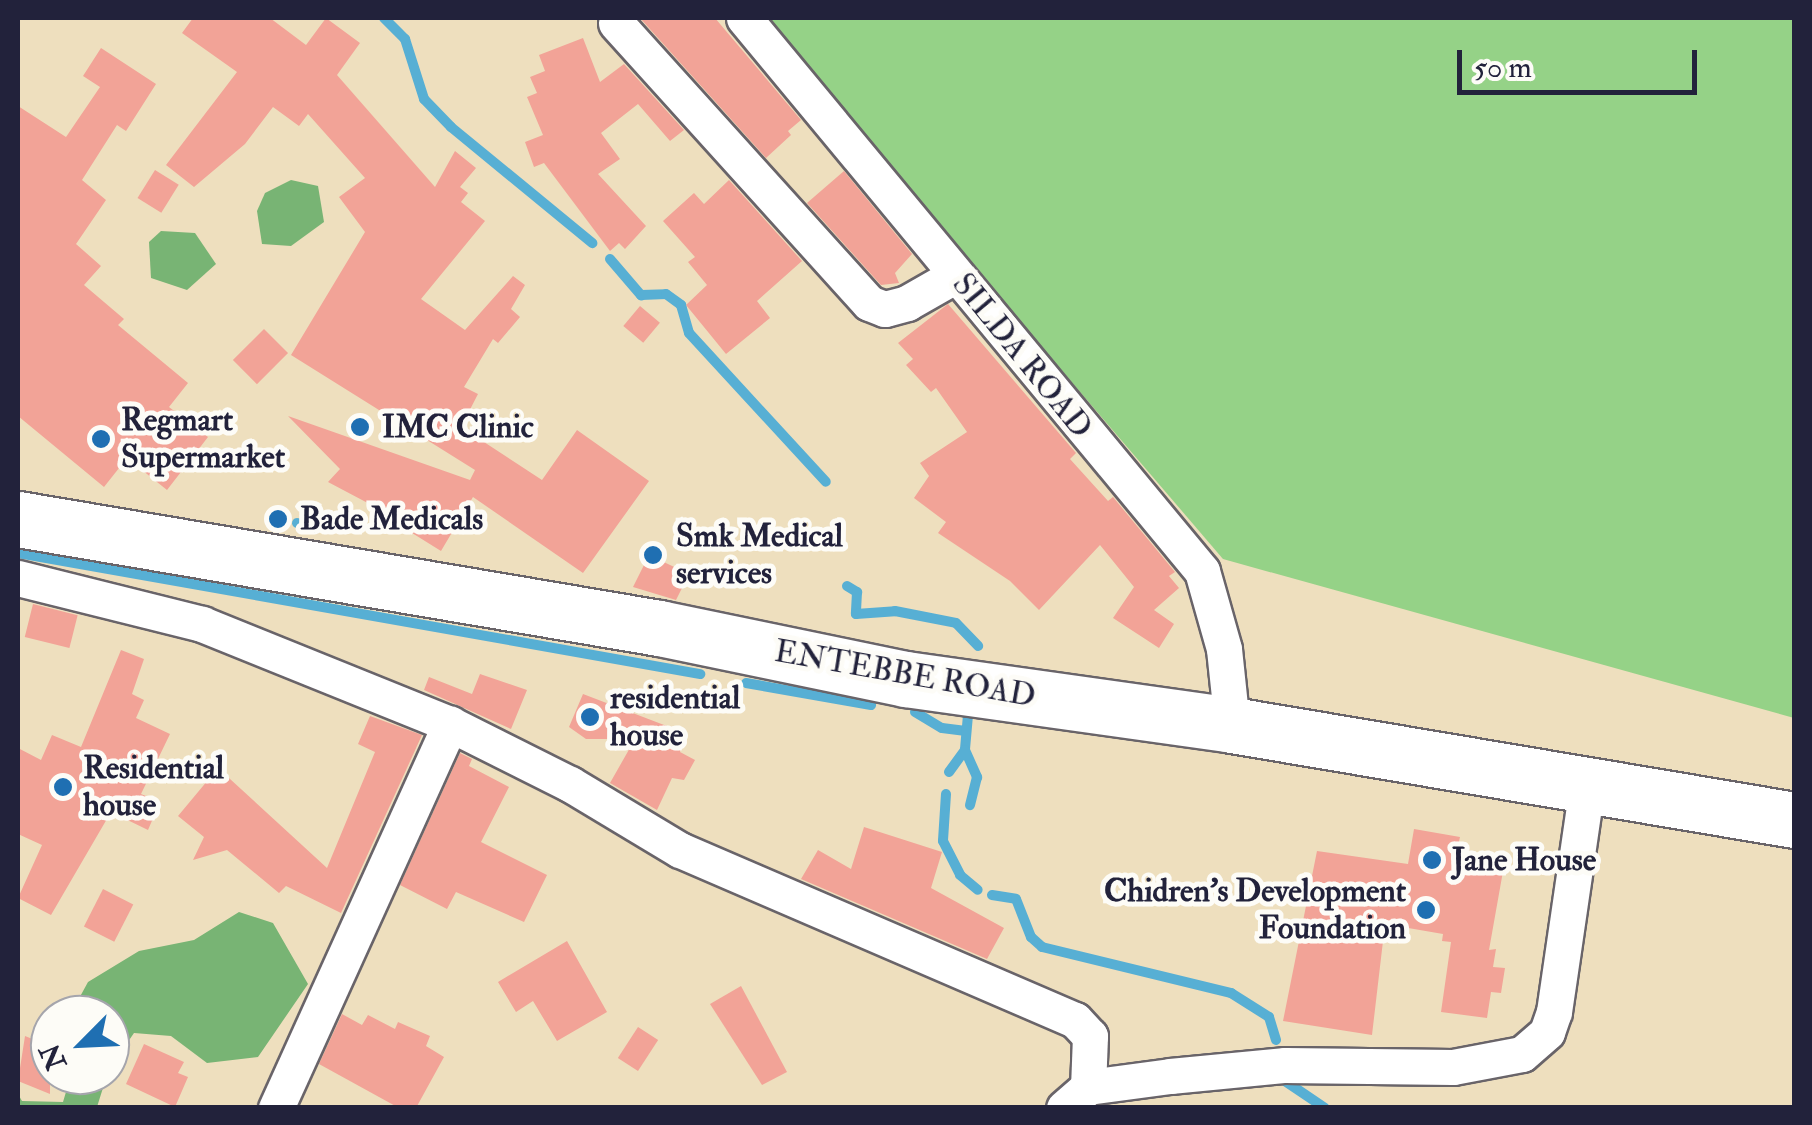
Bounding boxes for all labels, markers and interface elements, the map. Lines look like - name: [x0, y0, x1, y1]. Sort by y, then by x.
- scale bar: [1462, 30, 1702, 92]
- text: 50 m: [1474, 49, 1532, 86]
- street label: SILDA ROAD: [944, 266, 1100, 446]
- place label: Regmart Supermarket: [121, 402, 285, 477]
- place label: IMC Clinic: [382, 408, 534, 446]
- marker: IMC Clinic: [347, 414, 373, 440]
- marker: Regmart Supermarket: [90, 428, 112, 450]
- place label: Bade Medicals: [300, 500, 483, 538]
- marker: Bade Medicals: [265, 506, 291, 532]
- place label: Smk Medical services: [676, 518, 843, 593]
- marker: Smk Medical services: [640, 542, 666, 568]
- street label: ENTEBBE ROAD: [771, 632, 1039, 716]
- place label: residential house: [610, 680, 740, 755]
- marker: residential house: [579, 706, 601, 728]
- place label: Residential house: [83, 750, 224, 825]
- marker: Residential house: [52, 776, 74, 798]
- place label: Jane House: [1452, 841, 1596, 879]
- marker: Jane House: [1421, 849, 1443, 871]
- place label: Chidren's Development Foundation: [1104, 873, 1406, 948]
- marker: Chidren's Development Foundation: [1415, 899, 1437, 921]
- north arrow: [30, 995, 130, 1095]
- text: N: [33, 1038, 75, 1075]

